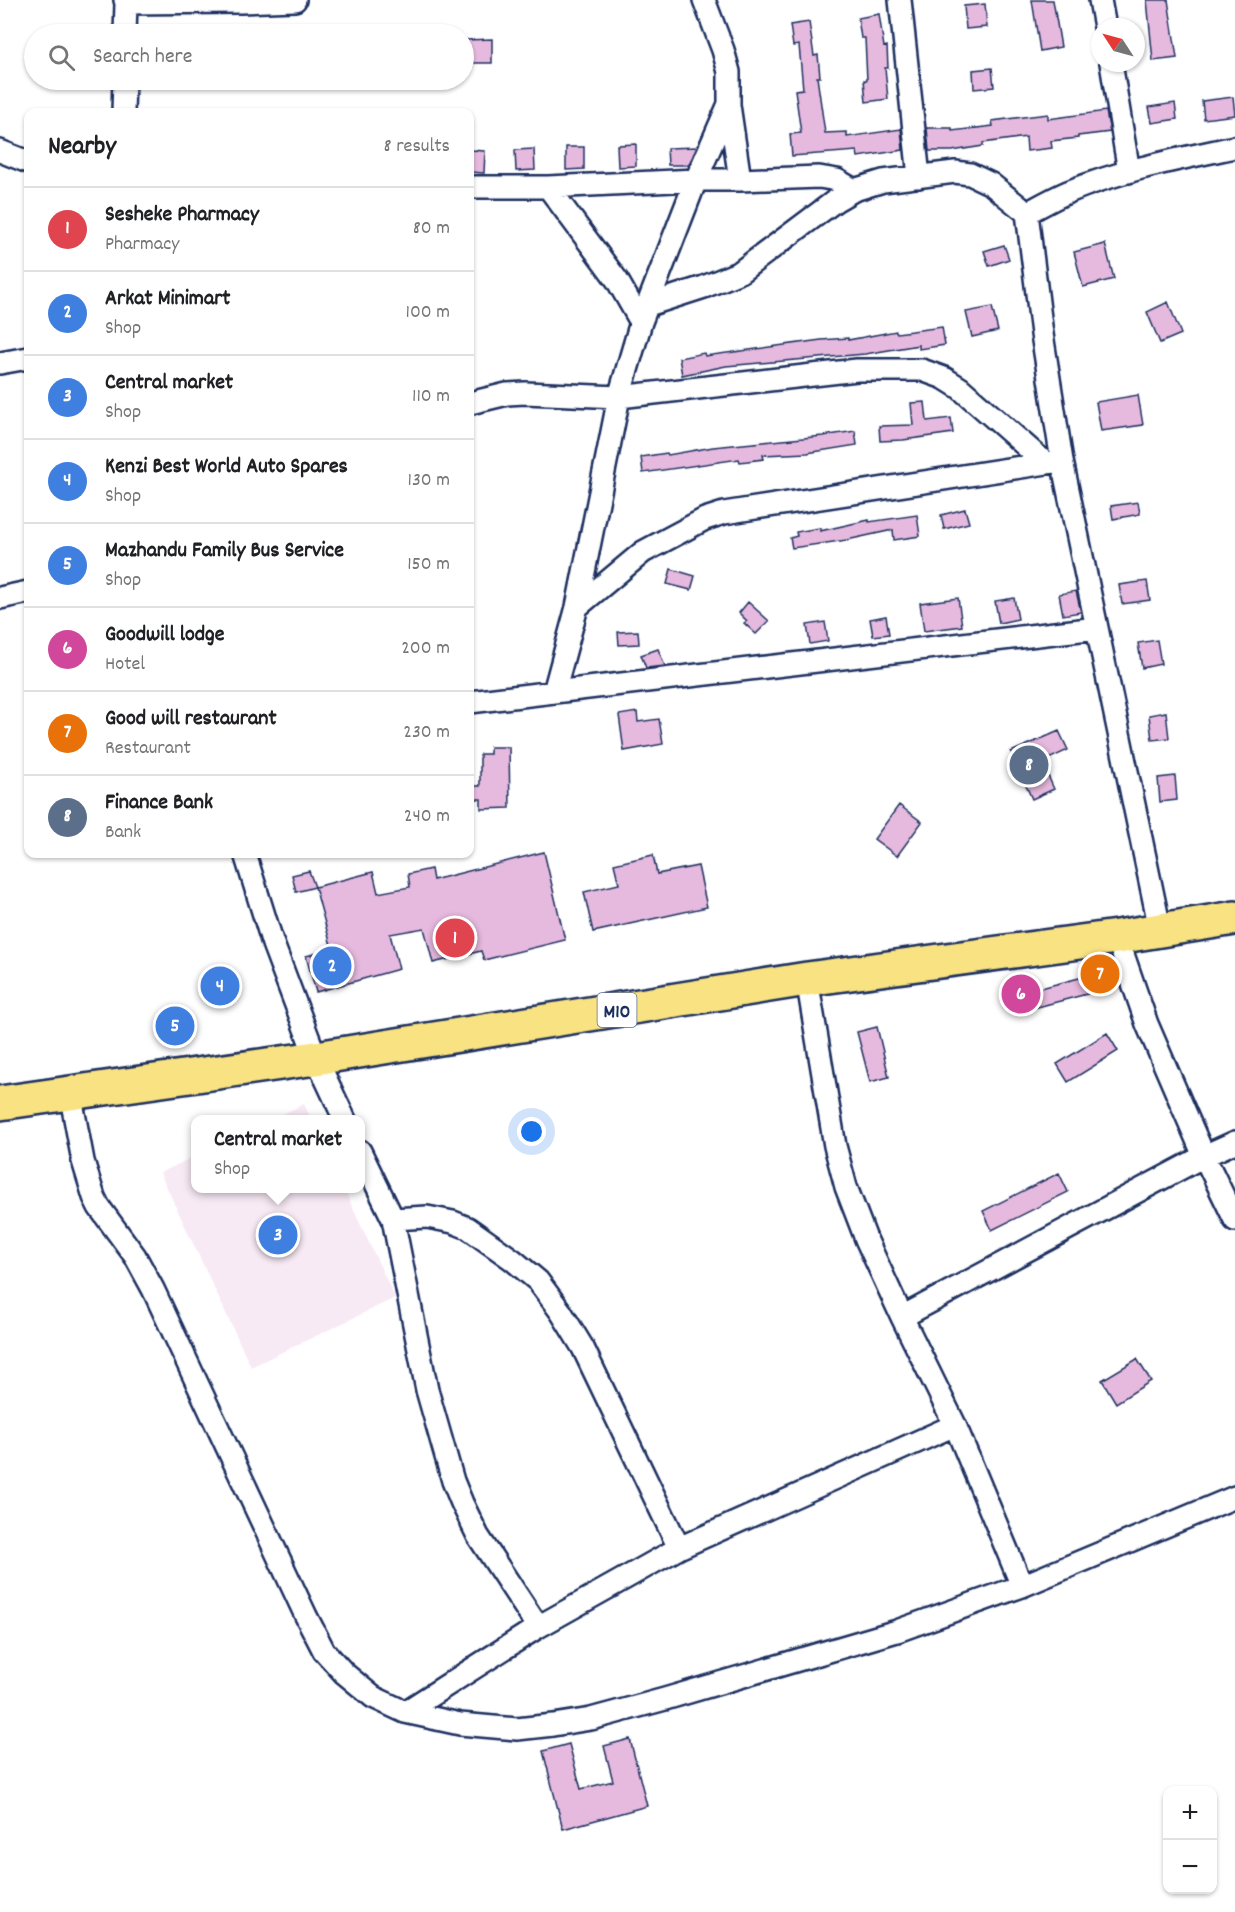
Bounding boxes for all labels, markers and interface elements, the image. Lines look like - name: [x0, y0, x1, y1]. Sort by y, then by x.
- north arrow: [1091, 18, 1145, 72]
- search box: [24, 24, 474, 90]
- icon: search: [45, 41, 78, 74]
- text: Search here: [93, 42, 192, 73]
- text: Nearby: [48, 129, 116, 166]
- text: 8 results: [384, 133, 450, 161]
- text: Sesheke Pharmacy: [105, 200, 259, 231]
- text: 1: [65, 215, 70, 243]
- text: 80 m: [413, 215, 450, 243]
- text: Pharmacy: [105, 231, 179, 259]
- text: Arkat Minimart: [105, 284, 231, 315]
- text: 2: [63, 299, 72, 327]
- text: 100 m: [406, 299, 450, 327]
- text: Shop: [105, 315, 141, 343]
- text: Central market: [105, 368, 233, 399]
- text: 3: [63, 383, 72, 411]
- text: 110 m: [412, 383, 450, 411]
- text: Shop: [105, 399, 141, 427]
- text: Kenzi Best World Auto Spares: [105, 452, 348, 483]
- text: 4: [63, 467, 72, 495]
- text: 130 m: [408, 467, 450, 495]
- text: Shop: [105, 483, 141, 511]
- text: Mazhandu Family Bus Service: [105, 536, 344, 567]
- text: 5: [63, 551, 72, 579]
- text: 150 m: [407, 551, 450, 579]
- text: Shop: [105, 567, 141, 595]
- text: Goodwill lodge: [105, 620, 224, 651]
- text: 6: [63, 635, 72, 663]
- text: 200 m: [401, 635, 450, 663]
- text: Hotel: [105, 651, 145, 679]
- text: Good will restaurant: [105, 704, 277, 735]
- text: 7: [64, 719, 71, 747]
- text: 230 m: [403, 719, 450, 747]
- text: Restaurant: [105, 735, 191, 763]
- pin: 8: [1010, 742, 1048, 788]
- text: Finance Bank: [105, 788, 213, 819]
- text: 8: [63, 803, 72, 831]
- text: 240 m: [404, 803, 450, 831]
- text: Bank: [105, 819, 141, 847]
- pin: 1: [436, 916, 474, 960]
- pin: 2: [312, 944, 352, 988]
- pin: 7: [1080, 952, 1120, 996]
- pin: 4: [200, 964, 240, 1008]
- pin: 6: [1002, 972, 1040, 1016]
- road number: M10: [598, 993, 636, 1027]
- pin: 5: [156, 1004, 195, 1048]
- popup: [191, 1115, 365, 1193]
- your location: [517, 1117, 546, 1146]
- text: Central market: [214, 1125, 342, 1156]
- text: Shop: [214, 1156, 250, 1184]
- pin: 3: [258, 1212, 298, 1258]
- map controls: [1163, 1786, 1217, 1894]
- button: +: [1163, 1786, 1217, 1840]
- button: −: [1163, 1840, 1217, 1894]

